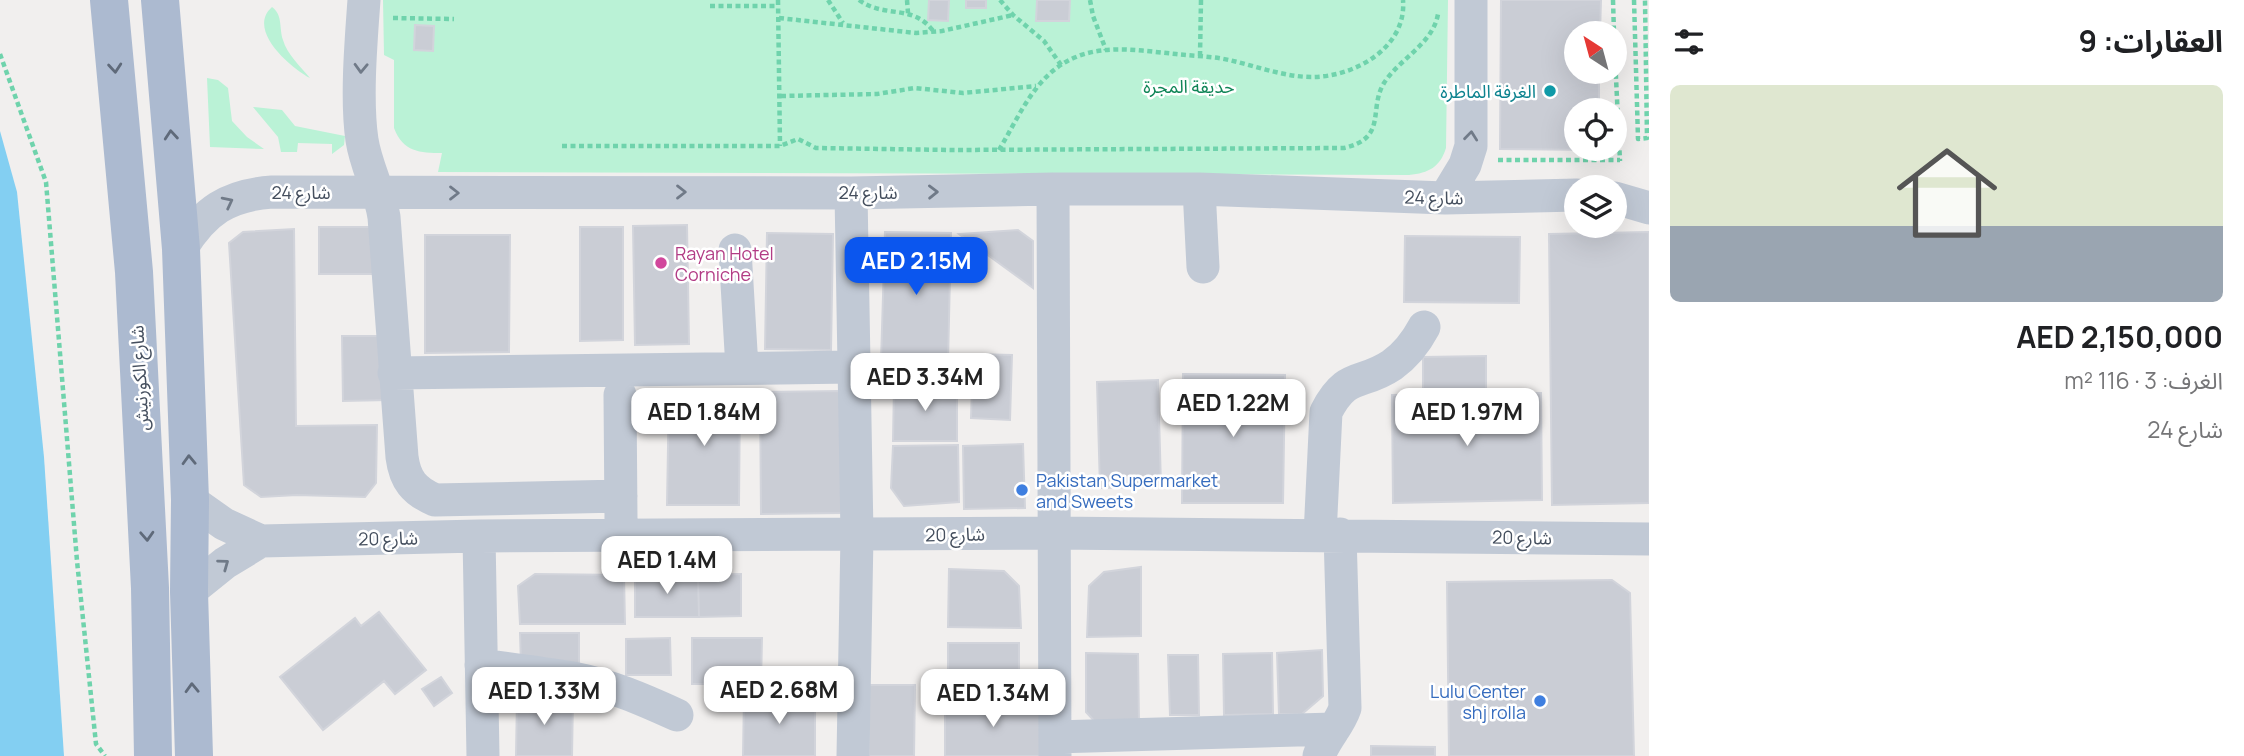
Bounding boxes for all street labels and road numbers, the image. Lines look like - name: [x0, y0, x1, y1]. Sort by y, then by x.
- street label: شارع 24: [271, 180, 331, 207]
- street label: شارع 24: [838, 180, 898, 207]
- street label: شارع 24: [1404, 184, 1464, 213]
- street label: شارع الكورنيش: [124, 324, 157, 431]
- street label: شارع 20: [925, 521, 985, 550]
- street label: شارع 20: [1492, 524, 1552, 553]
- street label: شارع 20: [358, 525, 418, 554]

